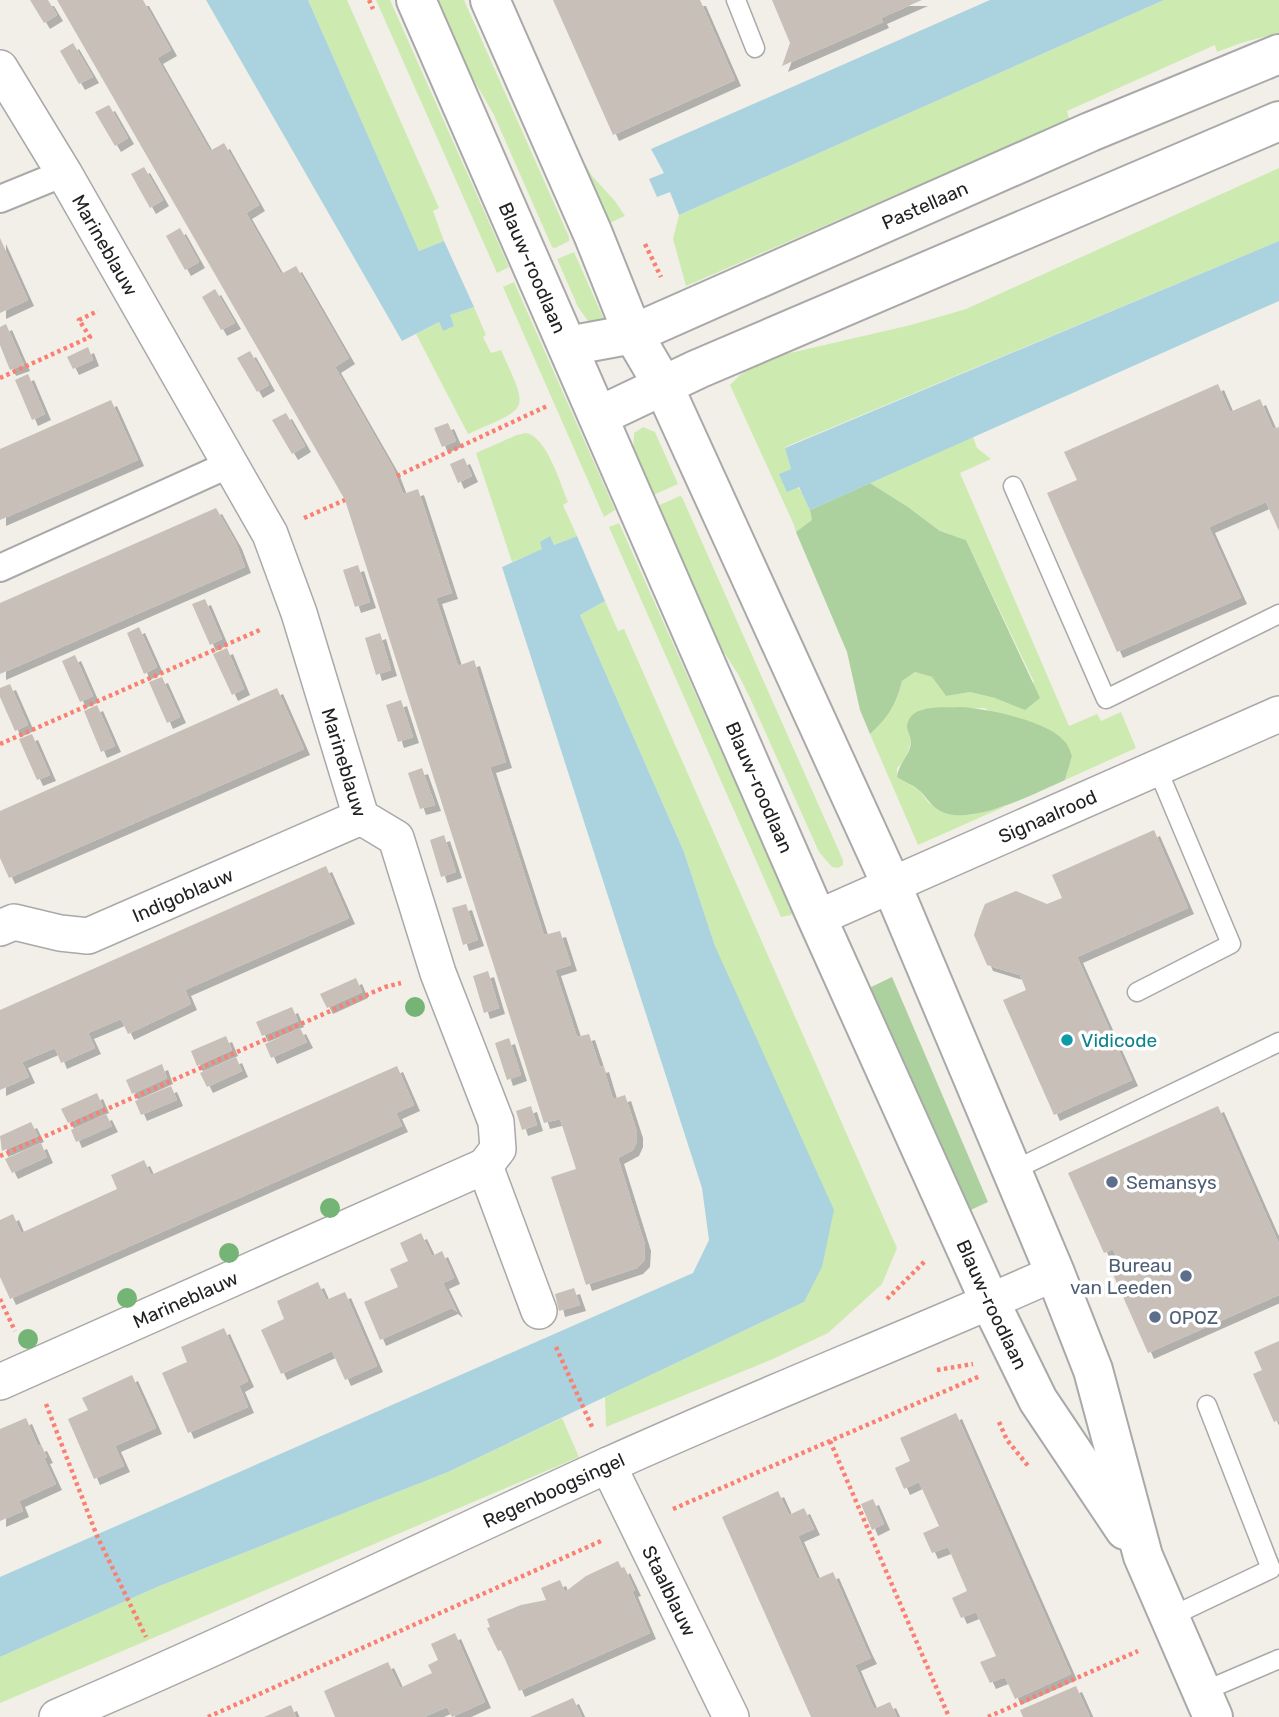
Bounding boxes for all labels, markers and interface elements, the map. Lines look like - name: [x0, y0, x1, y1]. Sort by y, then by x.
- street label: Pastellaan: [878, 176, 972, 235]
- street label: Marineblauw: [67, 191, 143, 300]
- street label: Blauw-roodlaan: [494, 199, 571, 337]
- street label: Marineblauw: [317, 705, 371, 820]
- street label: Blauw-roodlaan: [721, 718, 798, 857]
- street label: Signaalrood: [995, 785, 1100, 848]
- street label: Indigoblauw: [129, 863, 237, 927]
- place label: Vidicode: [1081, 1029, 1157, 1052]
- marker: Vidicode: [1059, 1032, 1075, 1048]
- place label: Semansys: [1126, 1171, 1217, 1194]
- marker: Semansys: [1104, 1174, 1120, 1190]
- street label: Blauw-roodlaan: [951, 1236, 1032, 1373]
- place label: Bureau van Leeden: [1070, 1254, 1172, 1299]
- street label: Marineblauw: [129, 1266, 242, 1333]
- marker: Bureau van Leeden: [1178, 1268, 1194, 1284]
- place label: OPOZ: [1169, 1306, 1218, 1329]
- marker: OPOZ: [1147, 1309, 1163, 1325]
- street label: Regenboogsingel: [479, 1448, 628, 1533]
- street label: Staalblauw: [637, 1542, 701, 1640]

